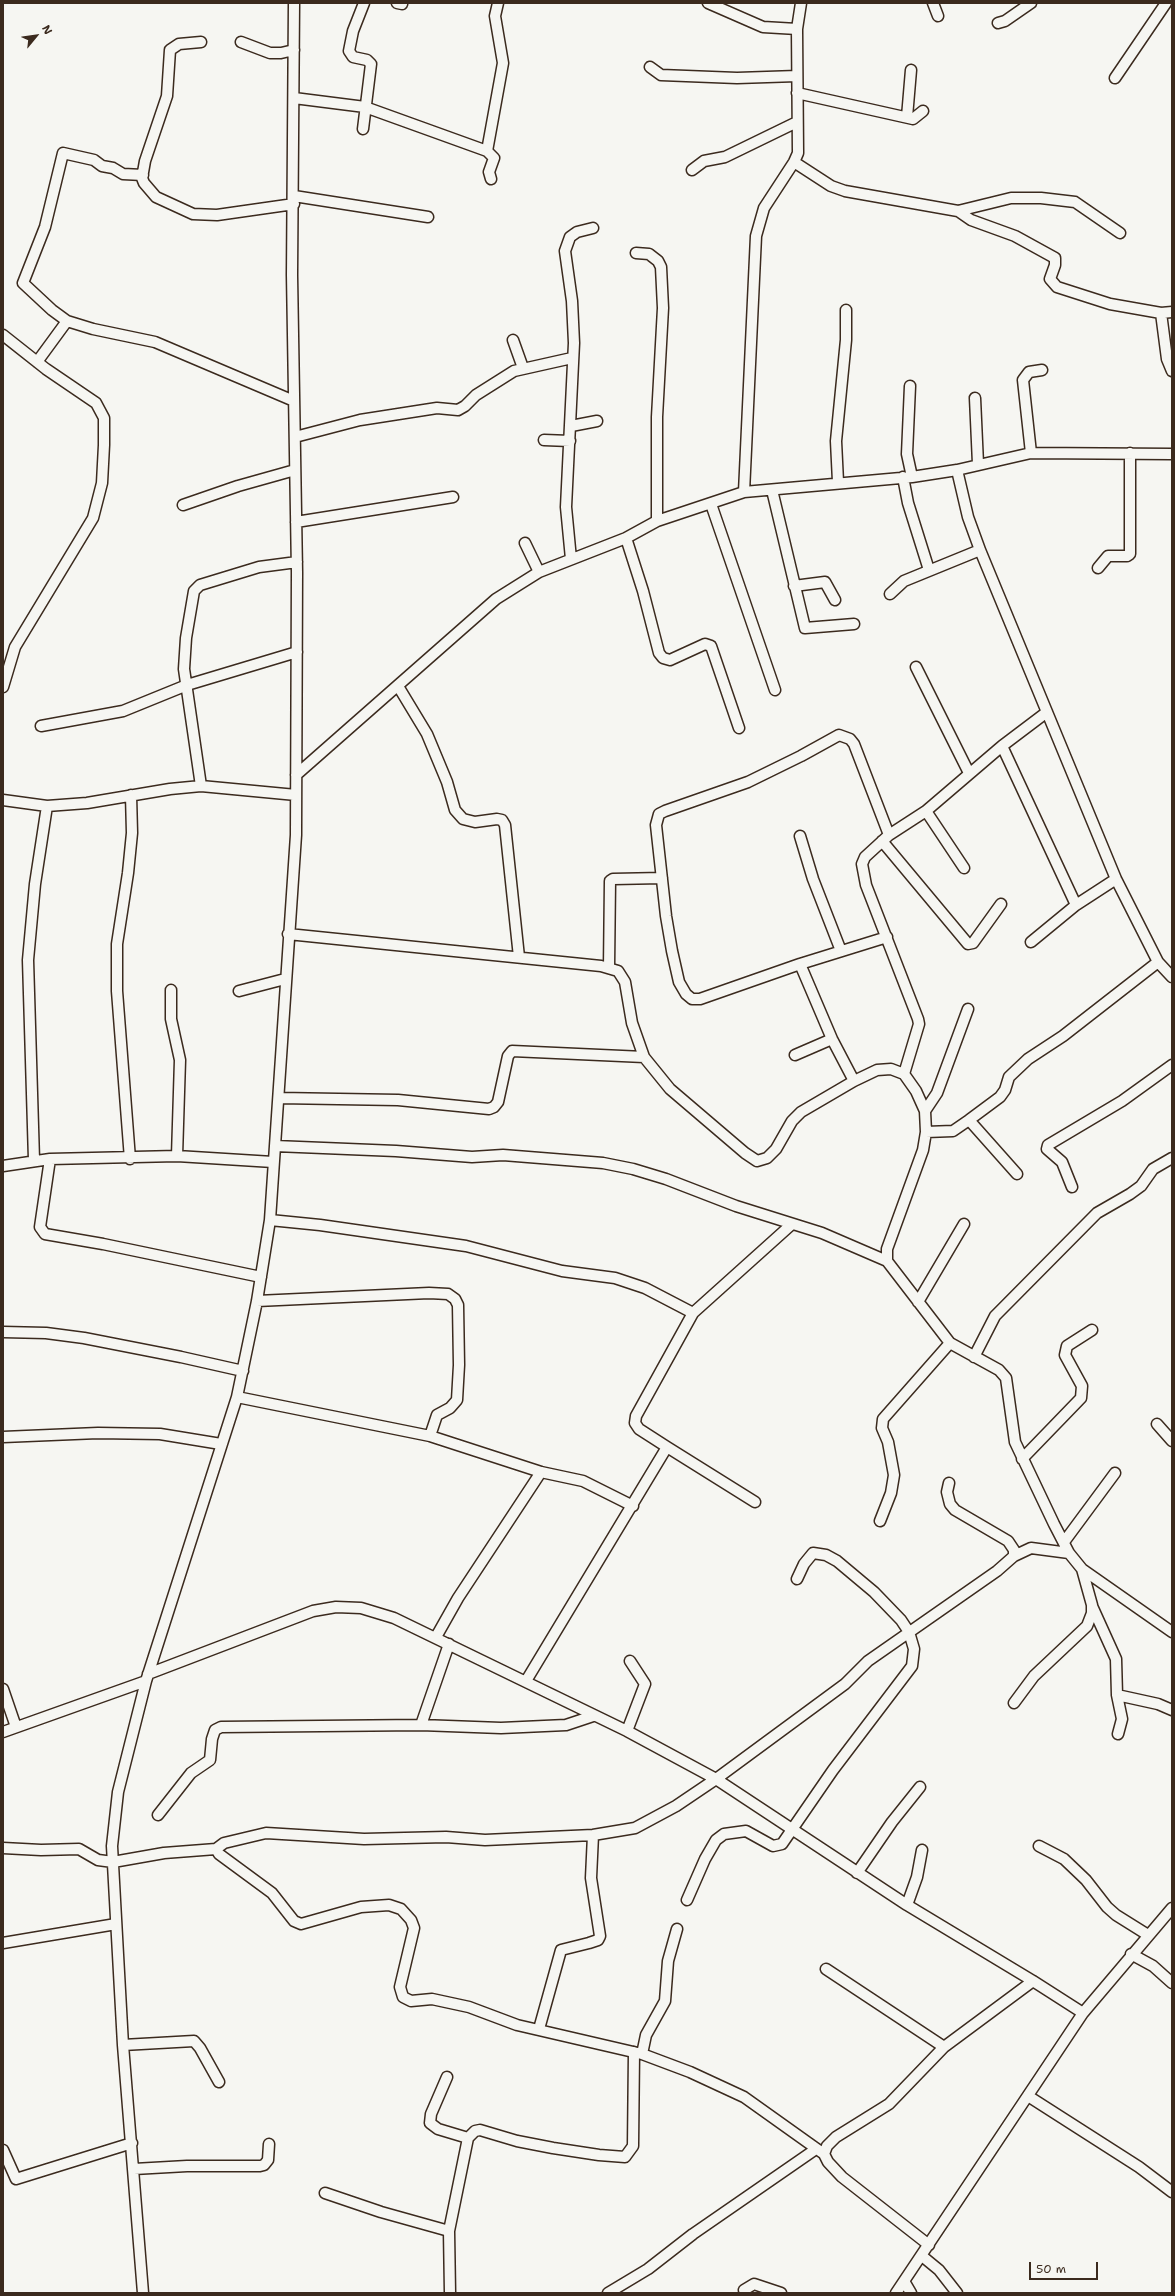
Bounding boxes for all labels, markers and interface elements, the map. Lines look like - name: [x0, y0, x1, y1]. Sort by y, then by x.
- north arrow: [16, 16, 56, 56]
- text: N: [38, 22, 56, 37]
- scale bar: [1031, 2254, 1100, 2280]
- text: 50 m: [1036, 2261, 1066, 2277]

